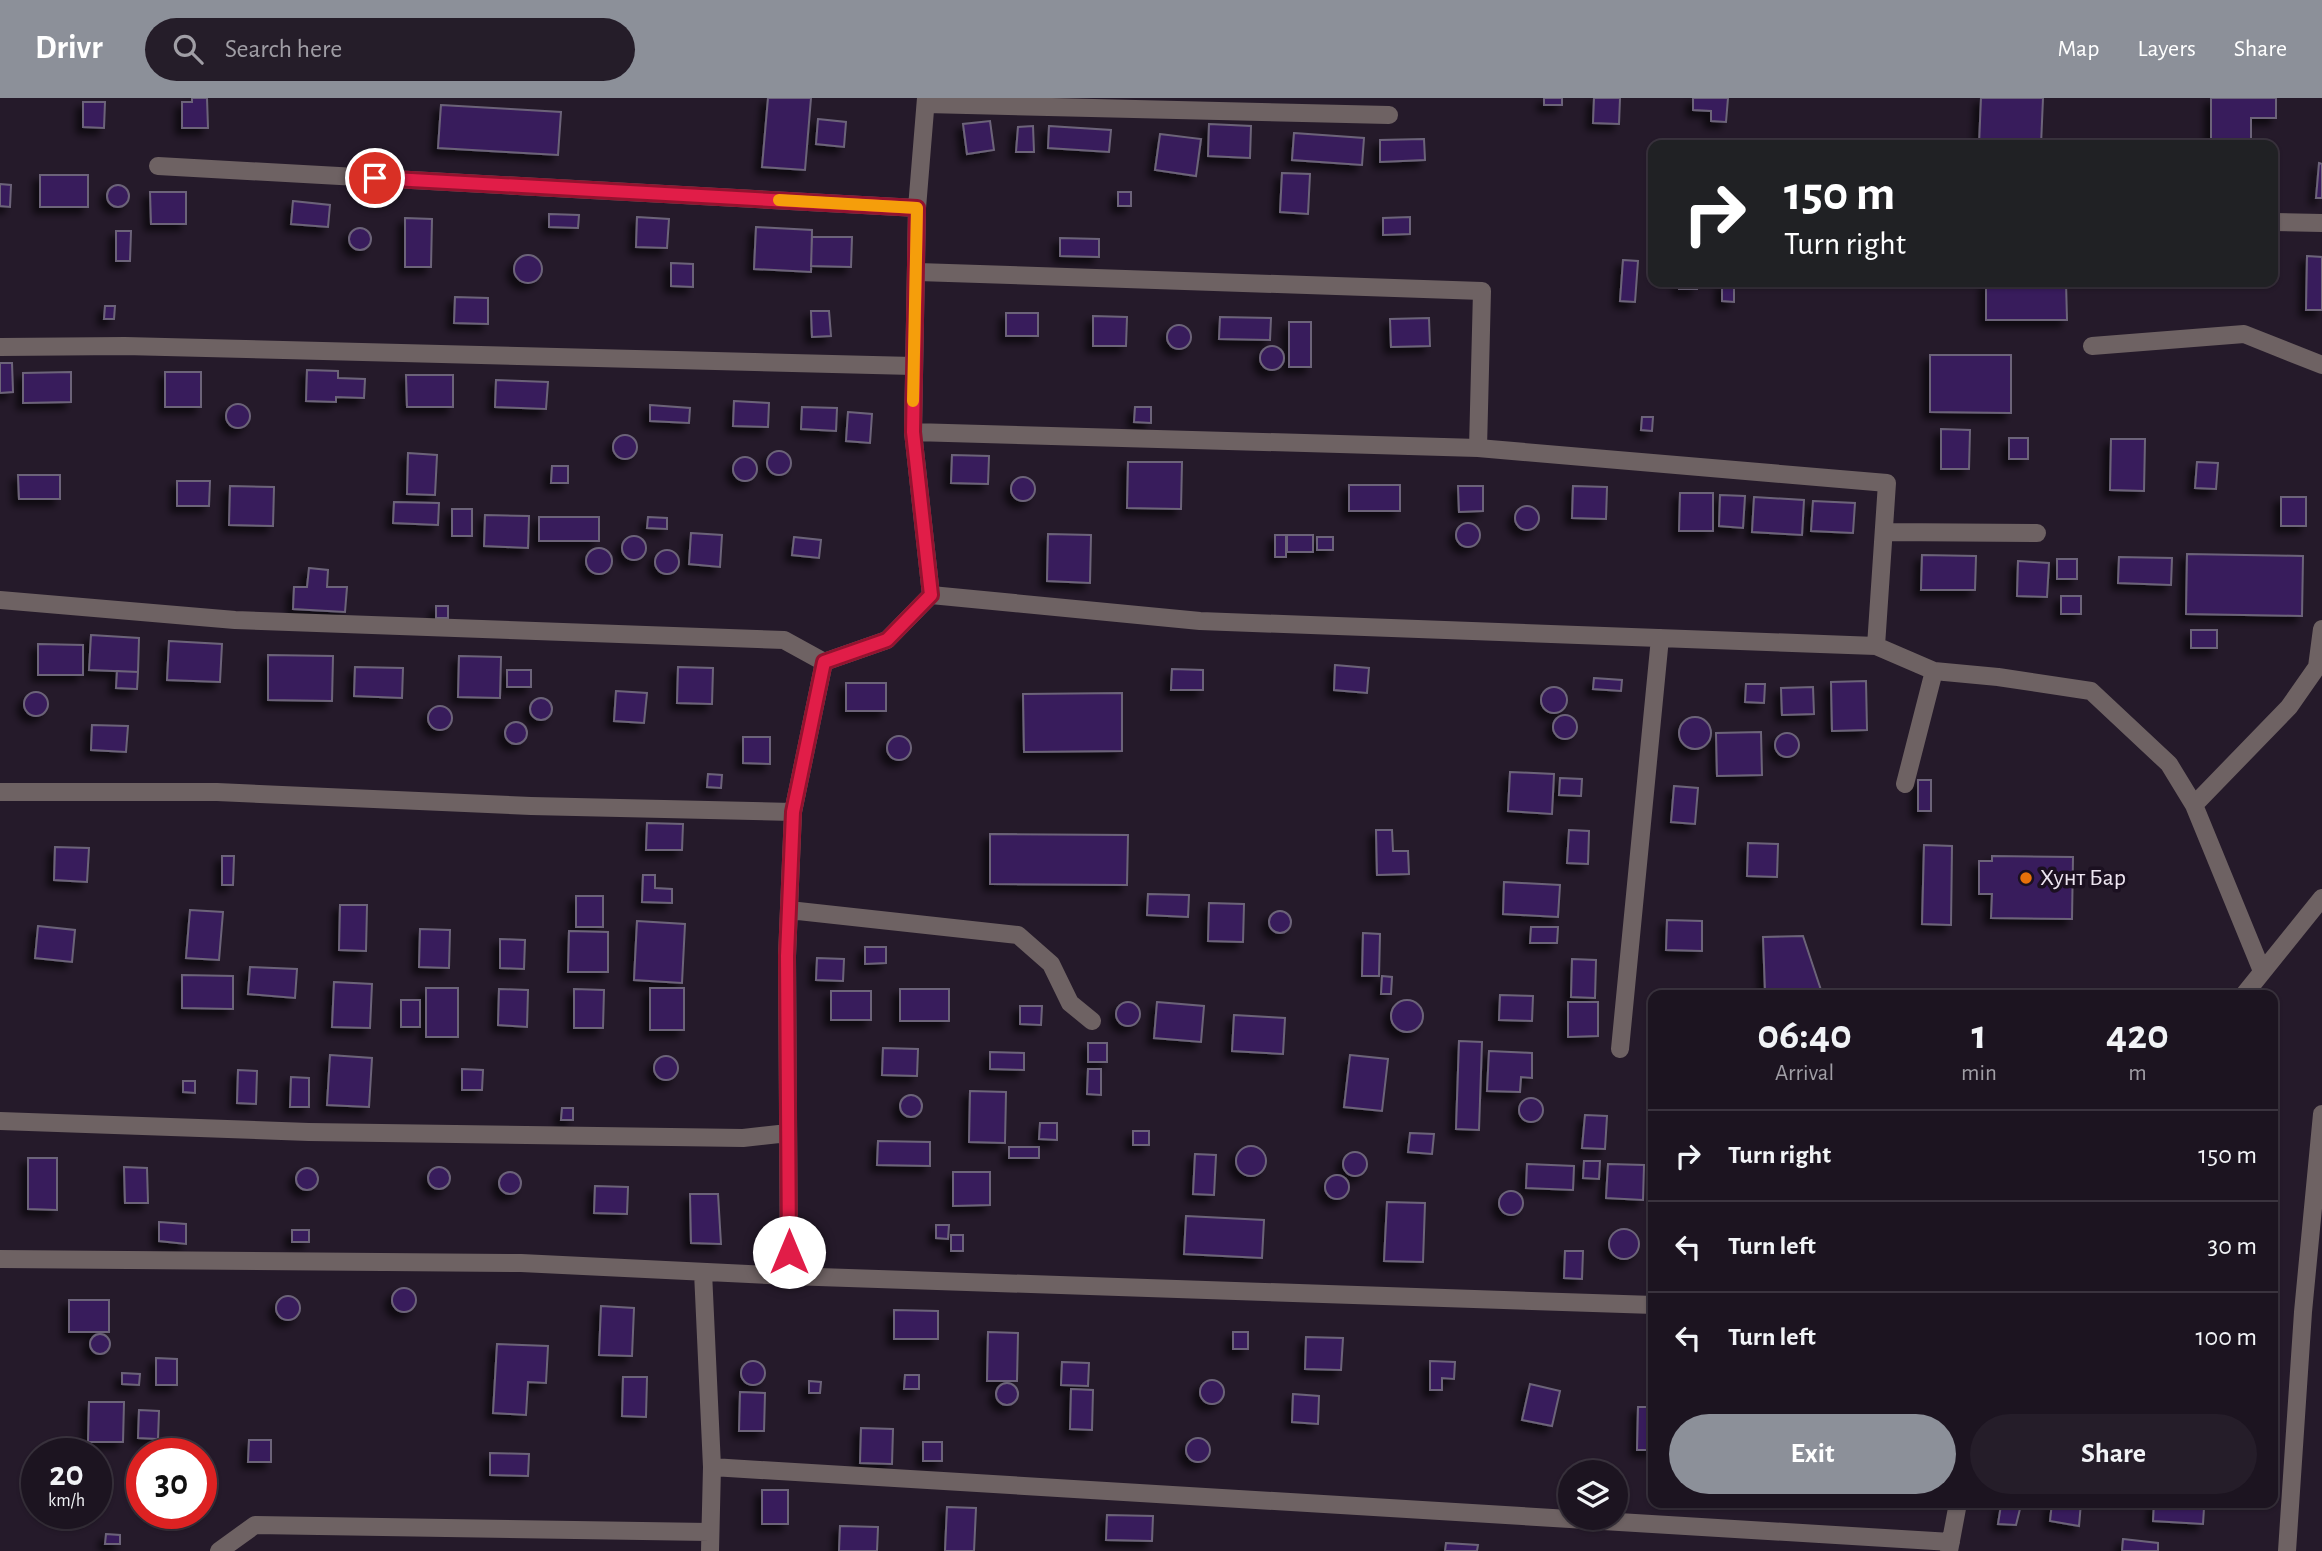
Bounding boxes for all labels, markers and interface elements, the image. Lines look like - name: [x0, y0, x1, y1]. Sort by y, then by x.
- search box: [145, 18, 635, 81]
- icon: search: [169, 30, 207, 68]
- text: Drivr: [35, 32, 103, 65]
- text: Search here: [225, 36, 342, 62]
- text: Map: [2057, 37, 2099, 61]
- text: Layers: [2137, 37, 2196, 61]
- text: Share: [2234, 37, 2287, 61]
- pin: [345, 148, 405, 208]
- icon: arrive: [356, 159, 394, 197]
- icon: right: [1669, 168, 1760, 259]
- text: 150 m: [1784, 170, 1895, 219]
- text: Turn right: [1784, 228, 1906, 260]
- place label: Хунт Бар: [2040, 866, 2126, 890]
- marker: Хунт Бар: [2018, 870, 2034, 886]
- text: 06:40: [1757, 1014, 1852, 1056]
- text: 1: [1971, 1014, 1987, 1056]
- text: 420: [2106, 1014, 2169, 1056]
- text: Arrival: [1775, 1062, 1834, 1085]
- text: min: [1961, 1062, 1997, 1085]
- text: m: [2128, 1062, 2147, 1085]
- icon: right: [1669, 1137, 1707, 1175]
- text: Turn right: [1728, 1142, 1831, 1168]
- text: 150 m: [2198, 1142, 2257, 1168]
- position arrow: [752, 1215, 826, 1289]
- icon: left: [1669, 1228, 1707, 1266]
- text: Turn left: [1728, 1233, 1816, 1259]
- text: 30 m: [2207, 1233, 2257, 1259]
- icon: left: [1669, 1319, 1707, 1357]
- text: Turn left: [1728, 1324, 1816, 1350]
- text: 100 m: [2196, 1324, 2257, 1350]
- button: Exit: [1669, 1414, 1956, 1494]
- button: Share: [1970, 1414, 2257, 1494]
- speed limit sign: 30: [126, 1438, 217, 1529]
- text: 20: [49, 1457, 84, 1492]
- map controls: [1558, 1460, 1628, 1530]
- button: layers: [1558, 1460, 1628, 1530]
- text: km/h: [48, 1492, 85, 1510]

